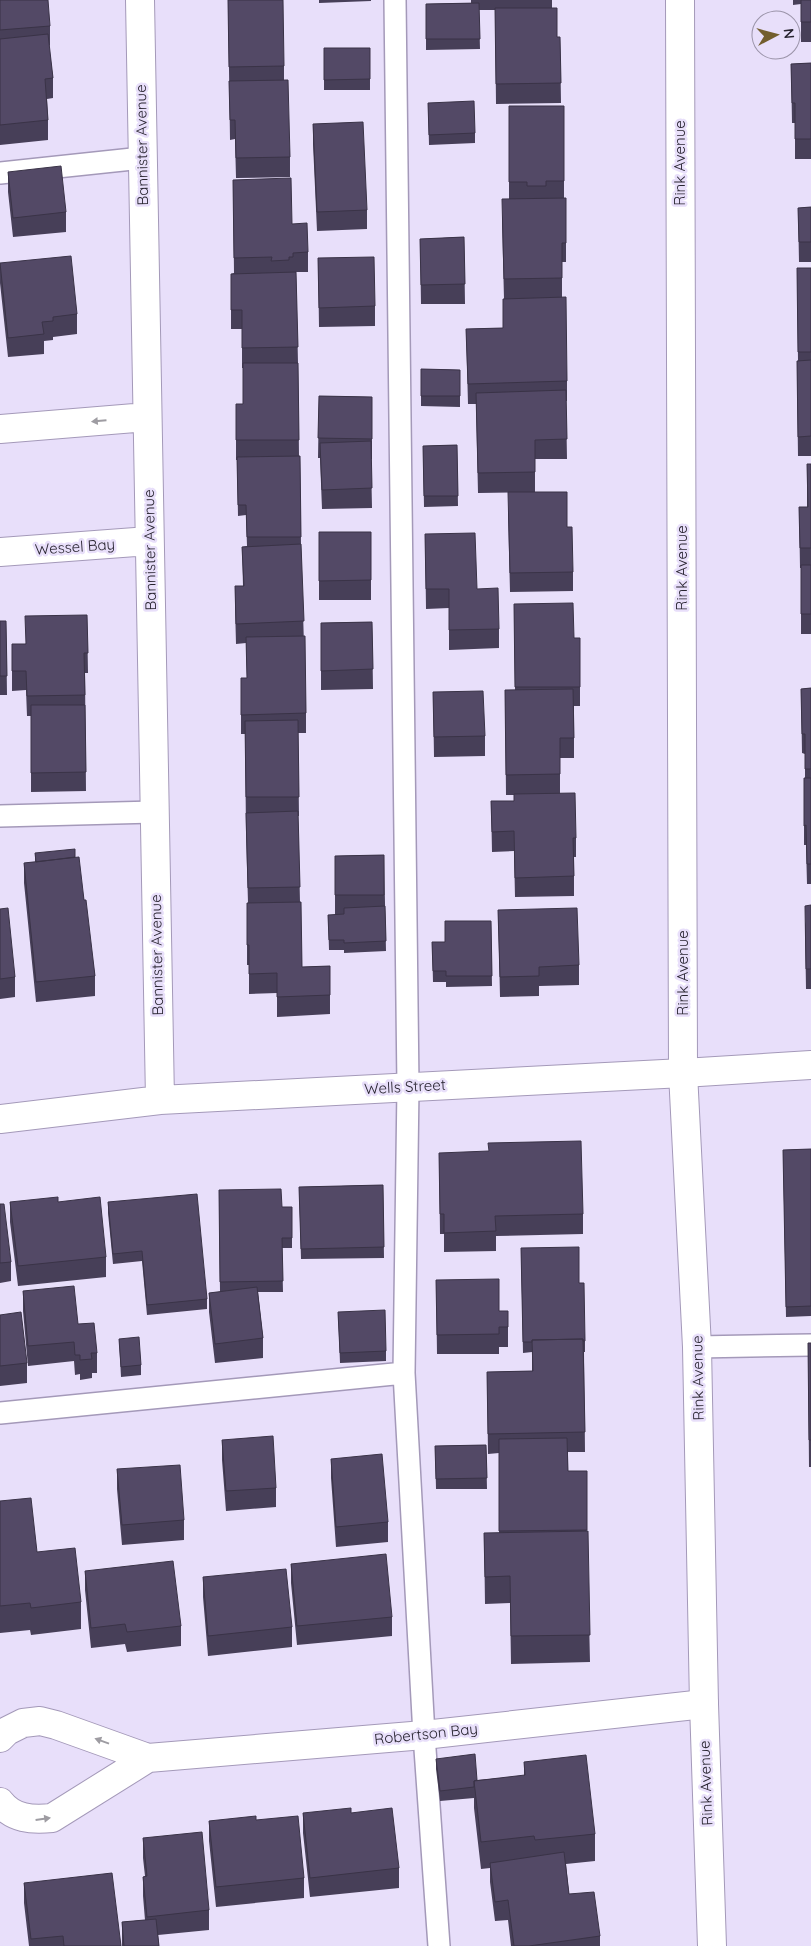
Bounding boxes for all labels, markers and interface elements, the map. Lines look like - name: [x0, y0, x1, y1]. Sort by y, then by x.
- north arrow: [751, 10, 801, 60]
- text: N: [779, 28, 798, 40]
- street label: Bannister Avenue: [131, 84, 152, 206]
- street label: Rink Avenue: [670, 120, 689, 206]
- one-way arrow: [91, 417, 107, 425]
- street label: Bannister Avenue: [139, 489, 160, 611]
- street label: Rink Avenue: [672, 525, 691, 611]
- street label: Wessel Bay: [34, 534, 116, 559]
- street label: Bannister Avenue: [146, 894, 167, 1016]
- street label: Rink Avenue: [673, 930, 692, 1016]
- street label: Wells Street: [364, 1075, 446, 1098]
- street label: Rink Avenue: [687, 1335, 708, 1421]
- street label: Robertson Bay: [373, 1719, 479, 1748]
- one-way arrow: [95, 1737, 110, 1744]
- street label: Rink Avenue: [695, 1740, 716, 1826]
- one-way arrow: [36, 1815, 52, 1823]

